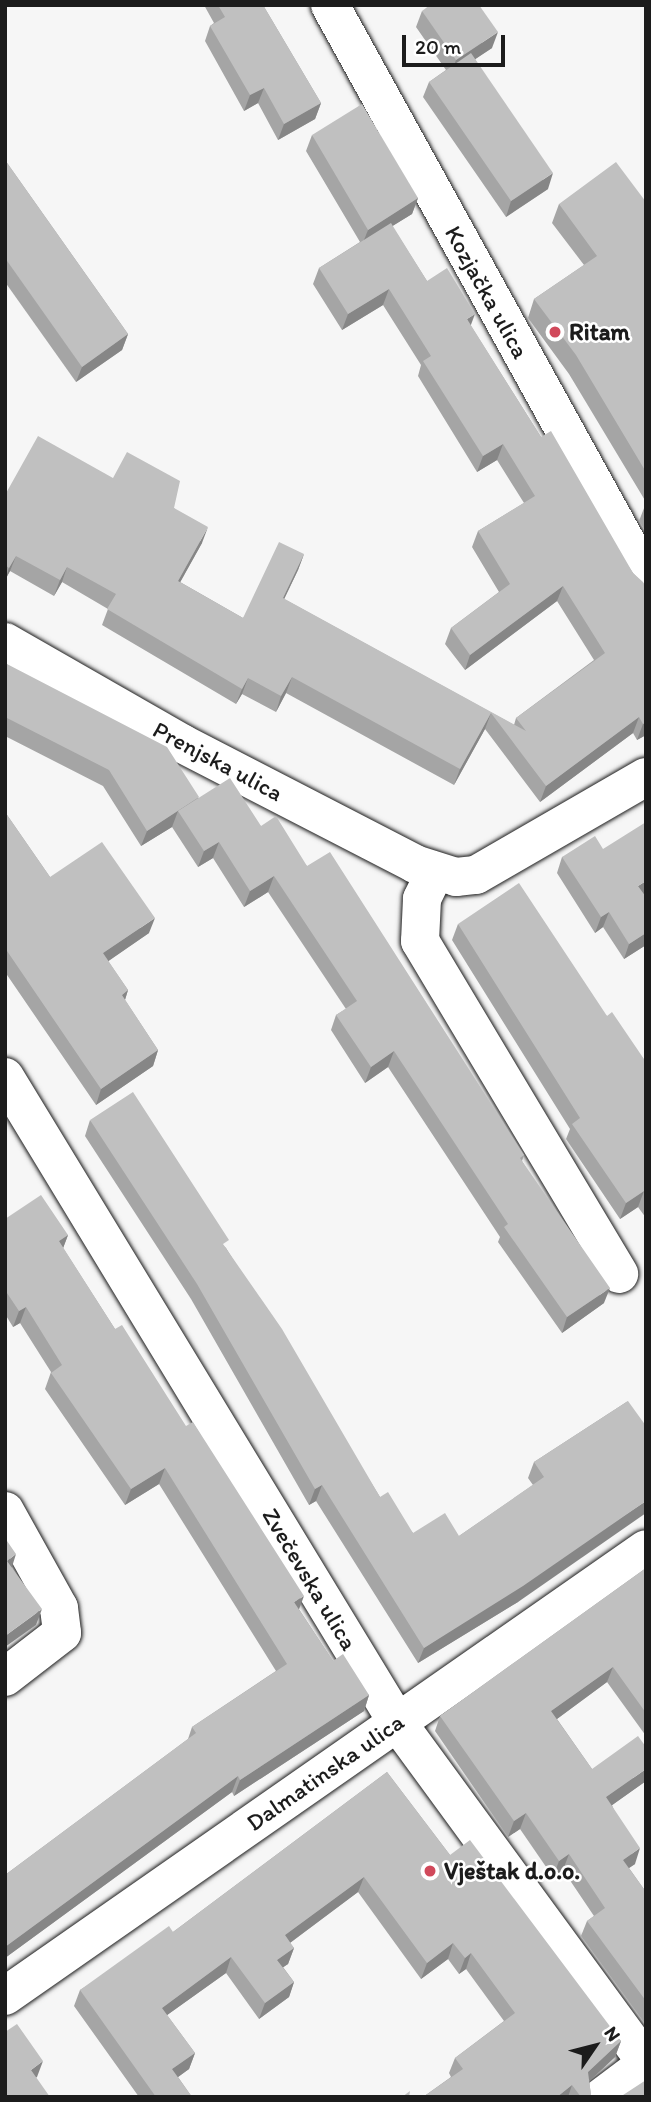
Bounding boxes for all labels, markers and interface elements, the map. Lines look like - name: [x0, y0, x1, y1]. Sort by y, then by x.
- scale bar: [406, 21, 509, 65]
- text: 20 m: [415, 34, 461, 59]
- street label: Kozjačka ulica: [439, 221, 535, 363]
- place label: Ritam: [569, 318, 630, 346]
- marker: Ritam: [547, 324, 563, 340]
- street label: Prenjska ulica: [148, 715, 288, 807]
- street label: Zvečevska ulica: [256, 1503, 364, 1655]
- street label: Dalmatinska ulica: [241, 1707, 409, 1837]
- place label: Vještak d.o.o.: [444, 1857, 580, 1885]
- marker: Vještak d.o.o.: [422, 1863, 438, 1879]
- north arrow: [560, 2011, 630, 2081]
- text: N: [600, 2022, 626, 2046]

